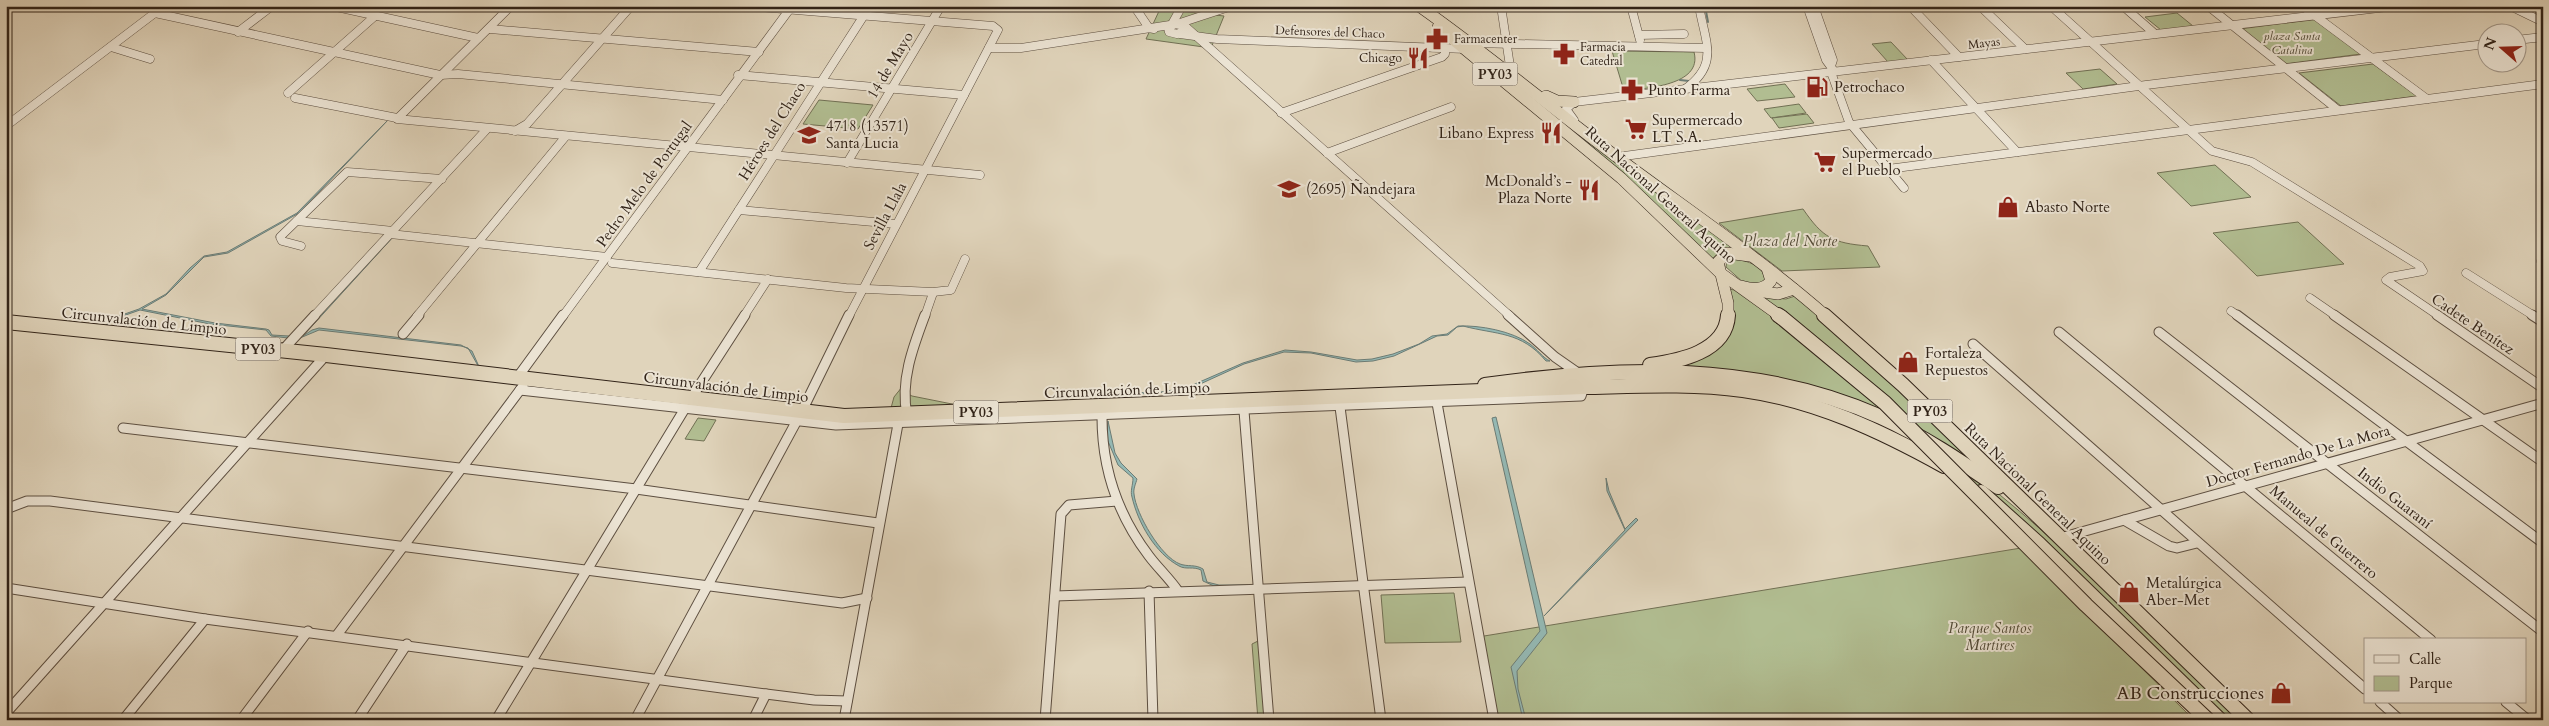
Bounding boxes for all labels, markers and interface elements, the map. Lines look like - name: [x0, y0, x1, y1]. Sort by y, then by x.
- street label: Defensores del Chaco: [1275, 22, 1386, 42]
- north arrow: [2476, 22, 2526, 72]
- pharmacy icon: Farmacenter: [1424, 26, 1450, 52]
- street label: 14 de Mayo: [862, 28, 918, 102]
- park label: plaza Santa Catalina: [2263, 28, 2321, 58]
- place label: Farmacenter: [1454, 31, 1518, 47]
- street label: Mayas: [1967, 33, 2001, 53]
- text: N: [2479, 35, 2501, 53]
- place label: Farmacia Catedral: [1580, 39, 1627, 69]
- pharmacy icon: Farmacia Catedral: [1551, 41, 1577, 67]
- restaurant icon: Chicago: [1405, 45, 1431, 71]
- place label: Chicago: [1359, 50, 1403, 66]
- road number: PY03: [1472, 62, 1518, 86]
- fuel station icon: Petrochaco: [1804, 74, 1830, 100]
- pharmacy icon: Punto Farma: [1619, 77, 1645, 103]
- place label: Petrochaco: [1834, 77, 1905, 97]
- street label: Héroes del Chaco: [734, 78, 810, 184]
- place label: Punto Farma: [1648, 80, 1731, 100]
- place label: Supermercado LT S.A.: [1652, 110, 1742, 147]
- place label: 4718 (13571) Santa Lucia: [826, 116, 909, 153]
- supermarket icon: Supermercado LT S.A.: [1623, 116, 1649, 142]
- street label: Pedro Melo de Portugal: [591, 117, 697, 251]
- restaurant icon: Libano Express: [1538, 120, 1564, 146]
- school or university icon: 4718 (13571) Santa Lucia: [796, 122, 822, 148]
- street label: Ruta Nacional General Aquino: [1581, 122, 1741, 268]
- place label: Libano Express: [1439, 123, 1534, 143]
- place label: Supermercado el Pueblo: [1842, 143, 1932, 180]
- supermarket icon: Supermercado el Pueblo: [1812, 149, 1838, 175]
- place label: McDonald’s - Plaza Norte: [1485, 171, 1572, 208]
- school or university icon: (2695) Ñandejara: [1276, 176, 1302, 202]
- restaurant icon: McDonald’s - Plaza Norte: [1576, 177, 1602, 203]
- street label: Sevilla Llala: [859, 178, 911, 253]
- place label: (2695) Ñandejara: [1306, 179, 1416, 199]
- shop icon: Abasto Norte: [1995, 194, 2021, 220]
- place label: Abasto Norte: [2025, 197, 2110, 217]
- park label: Plaza del Norte: [1743, 231, 1837, 251]
- street label: Cadete Benítez: [2427, 289, 2519, 359]
- street label: Circunvalación de Limpio: [60, 302, 228, 340]
- road number: PY03: [236, 338, 280, 360]
- place label: Fortaleza Repuestos: [1925, 343, 1988, 380]
- shop icon: Fortaleza Repuestos: [1895, 349, 1921, 375]
- street label: Circunvalación de Limpio: [642, 367, 810, 407]
- street label: Circunvalación de Limpio: [1044, 377, 1210, 403]
- road number: PY03: [1908, 400, 1952, 422]
- road number: PY03: [954, 401, 998, 424]
- street label: Ruta Nacional General Aquino: [1960, 418, 2116, 570]
- street label: Doctor Fernando De La Mora: [2204, 420, 2393, 492]
- street label: Indio Guaraní: [2354, 463, 2436, 533]
- street label: Manueal de Guerrero: [2266, 481, 2382, 583]
- place label: Metalúrgica Aber-Met: [2146, 573, 2222, 610]
- shop icon: Metalúrgica Aber-Met: [2116, 579, 2142, 605]
- park label: Parque Santos Martires: [1948, 618, 2032, 655]
- legend: [2364, 638, 2526, 704]
- text: Calle: [2409, 649, 2442, 669]
- text: Parque: [2409, 673, 2453, 693]
- shop icon: AB Construcciones: [2268, 680, 2294, 706]
- place label: AB Construcciones: [2117, 681, 2264, 706]

